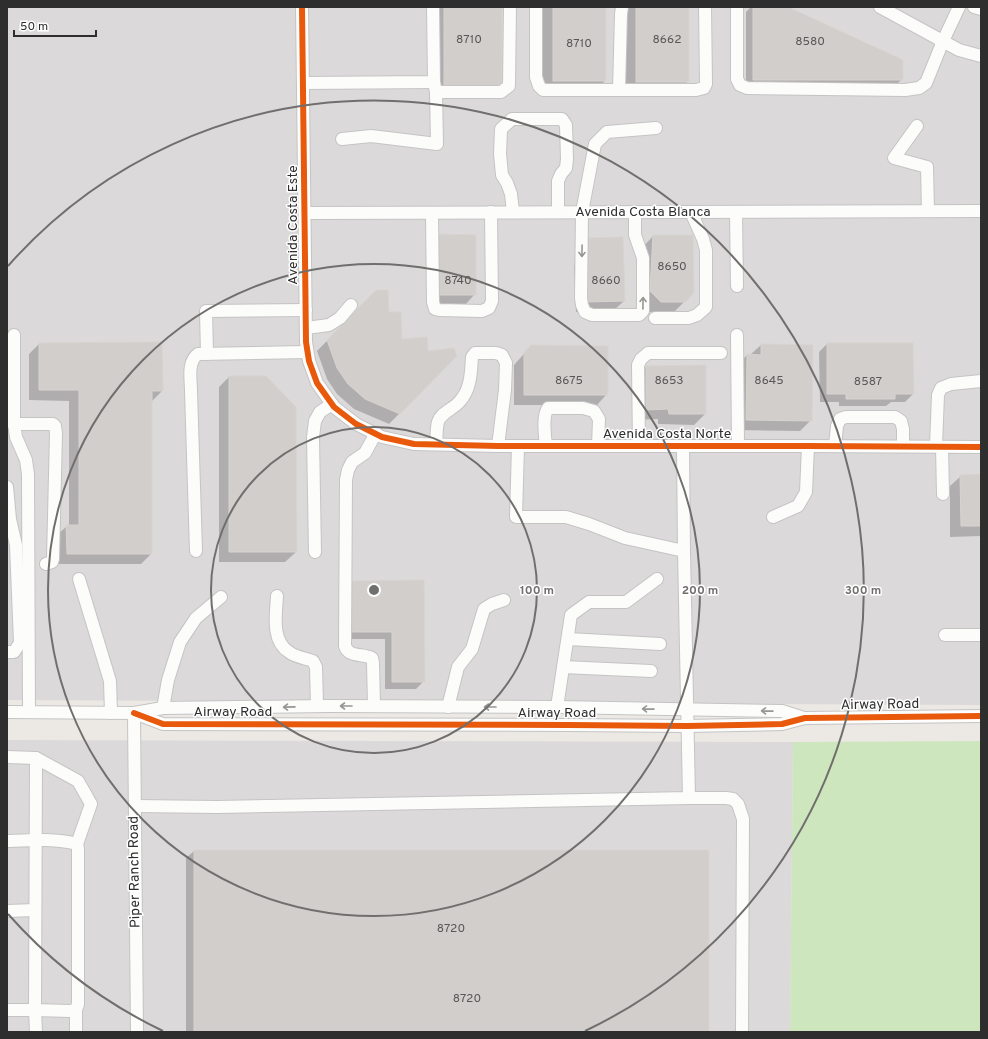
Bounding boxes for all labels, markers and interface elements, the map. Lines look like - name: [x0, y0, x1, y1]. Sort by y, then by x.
- scale bar: [14, 12, 96, 38]
- text: 50 m: [20, 19, 48, 35]
- house number: 8710: [456, 32, 482, 48]
- house number: 8662: [652, 32, 682, 48]
- house number: 8580: [795, 34, 825, 50]
- house number: 8710: [566, 36, 592, 52]
- street label: Avenida Costa Este: [285, 165, 302, 285]
- street label: Avenida Costa Blanca: [575, 204, 711, 221]
- one-way arrow: [578, 244, 585, 257]
- house number: 8650: [657, 259, 687, 275]
- house number: 8740: [444, 273, 472, 289]
- house number: 8660: [591, 273, 621, 289]
- one-way arrow: [639, 297, 647, 310]
- house number: 8675: [555, 373, 583, 389]
- house number: 8653: [654, 373, 684, 389]
- house number: 8645: [754, 373, 784, 389]
- house number: 8587: [854, 374, 882, 390]
- street label: Avenida Costa Norte: [603, 426, 731, 443]
- centre of rings: [367, 583, 381, 597]
- text: 100 m: [520, 583, 554, 599]
- text: 200 m: [682, 583, 718, 599]
- text: 300 m: [845, 583, 881, 599]
- street label: Airway Road: [840, 696, 920, 714]
- one-way arrow: [340, 702, 353, 710]
- one-way arrow: [283, 703, 296, 711]
- one-way arrow: [484, 703, 497, 711]
- street label: Airway Road: [194, 704, 272, 721]
- street label: Airway Road: [518, 705, 596, 722]
- one-way arrow: [642, 705, 655, 713]
- one-way arrow: [761, 707, 774, 715]
- street label: Piper Ranch Road: [126, 816, 144, 928]
- house number: 8720: [437, 921, 465, 937]
- house number: 8720: [453, 991, 481, 1007]

